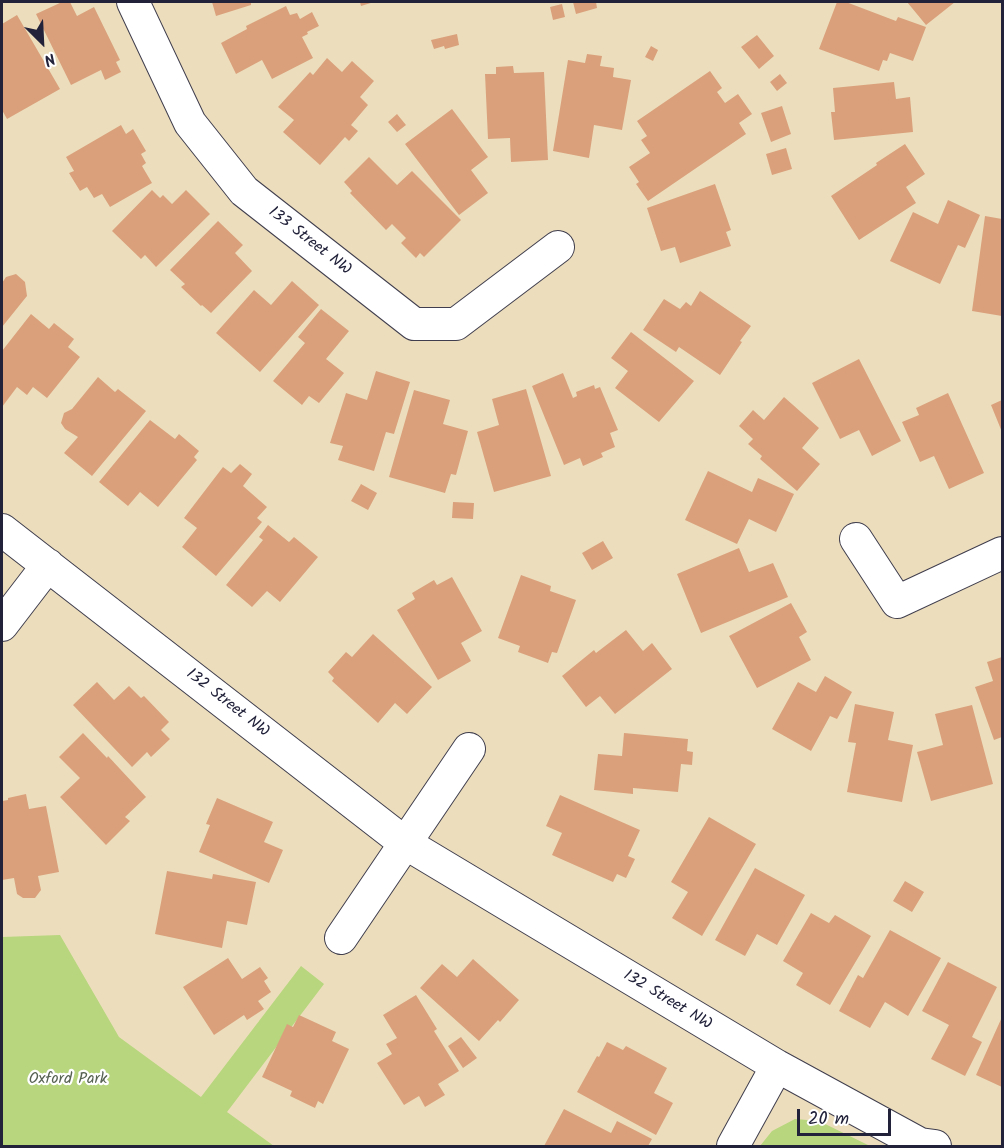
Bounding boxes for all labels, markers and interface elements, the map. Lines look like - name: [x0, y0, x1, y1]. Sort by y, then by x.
- north arrow: [12, 12, 72, 72]
- text: N: [40, 45, 59, 72]
- street label: 133 Street NW: [264, 204, 354, 280]
- street label: 132 Street NW: [182, 666, 272, 742]
- street label: 132 Street NW: [619, 967, 715, 1035]
- park label: Oxford Park: [29, 1070, 107, 1090]
- scale bar: [800, 1097, 894, 1135]
- text: 20 m: [808, 1105, 849, 1134]

